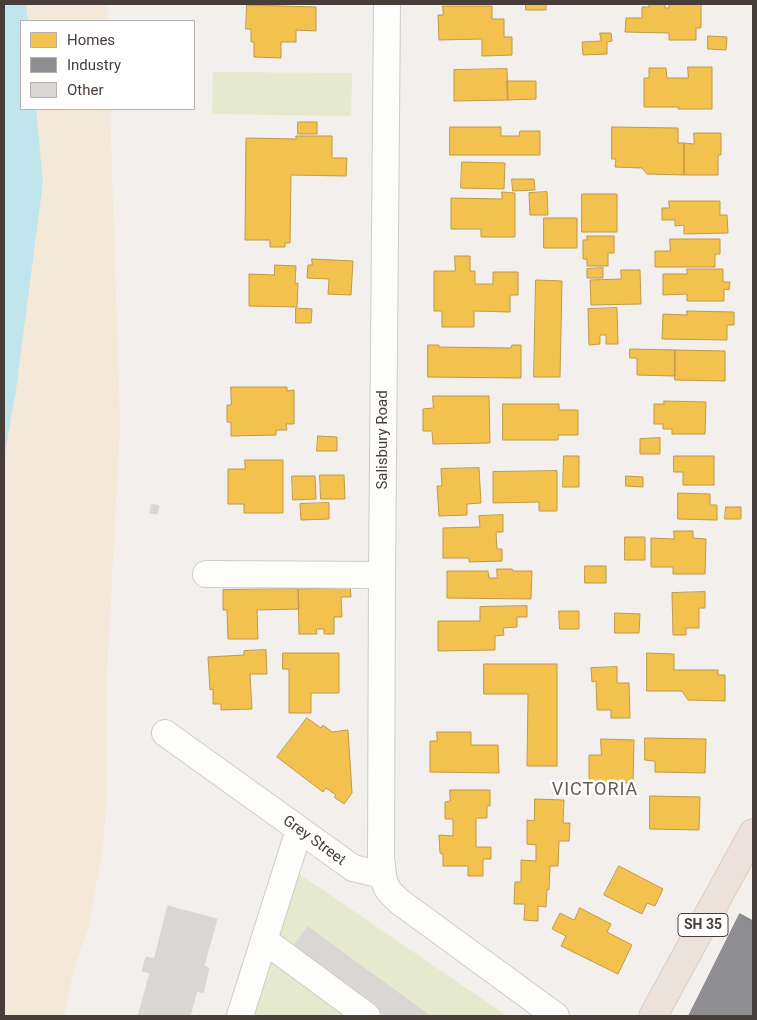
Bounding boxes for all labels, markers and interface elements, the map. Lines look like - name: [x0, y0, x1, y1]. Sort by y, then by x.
- legend: [20, 20, 195, 110]
- text: Homes: [67, 31, 115, 49]
- text: Industry: [67, 56, 121, 74]
- text: Other: [67, 81, 104, 99]
- street label: Salisbury Road: [374, 390, 392, 490]
- district label: VICTORIA: [551, 779, 639, 801]
- street label: Grey Street: [279, 812, 349, 870]
- road number: SH 35: [678, 914, 728, 936]

